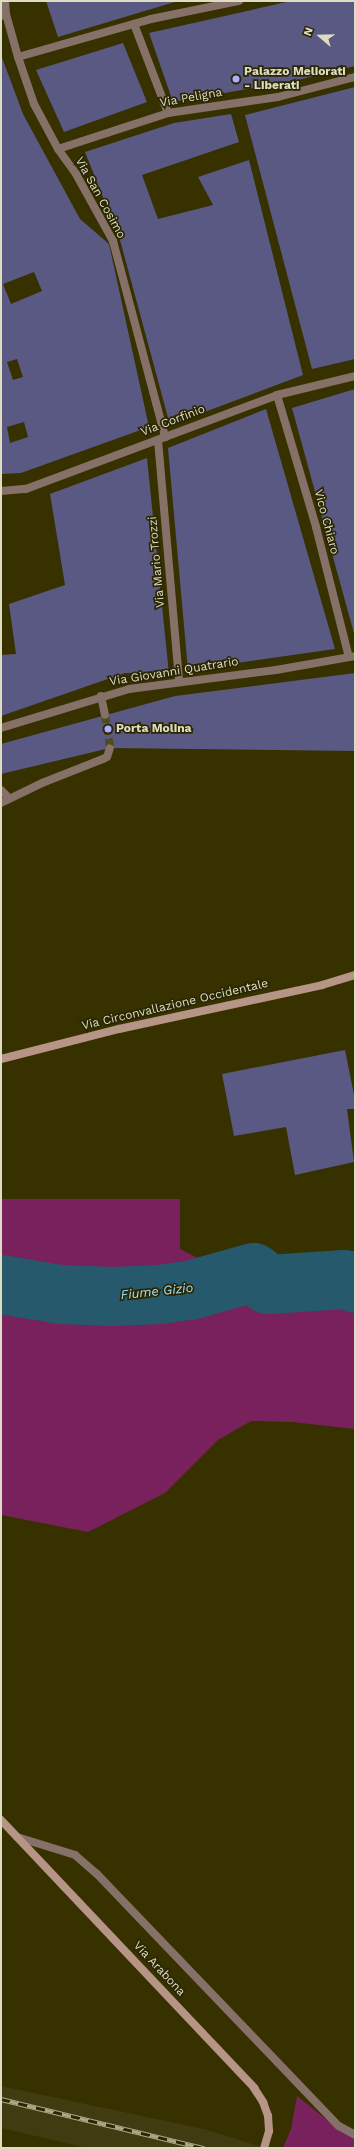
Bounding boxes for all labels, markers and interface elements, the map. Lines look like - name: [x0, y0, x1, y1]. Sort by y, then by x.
- north arrow: [300, 16, 340, 56]
- text: N: [301, 26, 316, 38]
- place label: Palazzo Meliorati - Liberati: [244, 65, 346, 93]
- marker: Palazzo Meliorati - Liberati: [231, 74, 241, 84]
- street label: Via Peligna: [159, 85, 223, 111]
- street label: Via San Cosimo: [72, 155, 128, 241]
- street label: Via Corfinio: [139, 402, 207, 440]
- street label: Vico Chiaro: [310, 488, 342, 556]
- street label: Via Mario Trozzi: [146, 515, 168, 609]
- street label: Via Giovanni Quatrario: [108, 655, 240, 689]
- place label: Porta Molina: [116, 722, 192, 736]
- marker: Porta Molina: [103, 724, 113, 734]
- street label: Via Circonvallazione Occidentale: [80, 976, 270, 1034]
- water label: Fiume Gizio: [120, 1280, 194, 1304]
- street label: Via Arabona: [130, 1938, 188, 2000]

